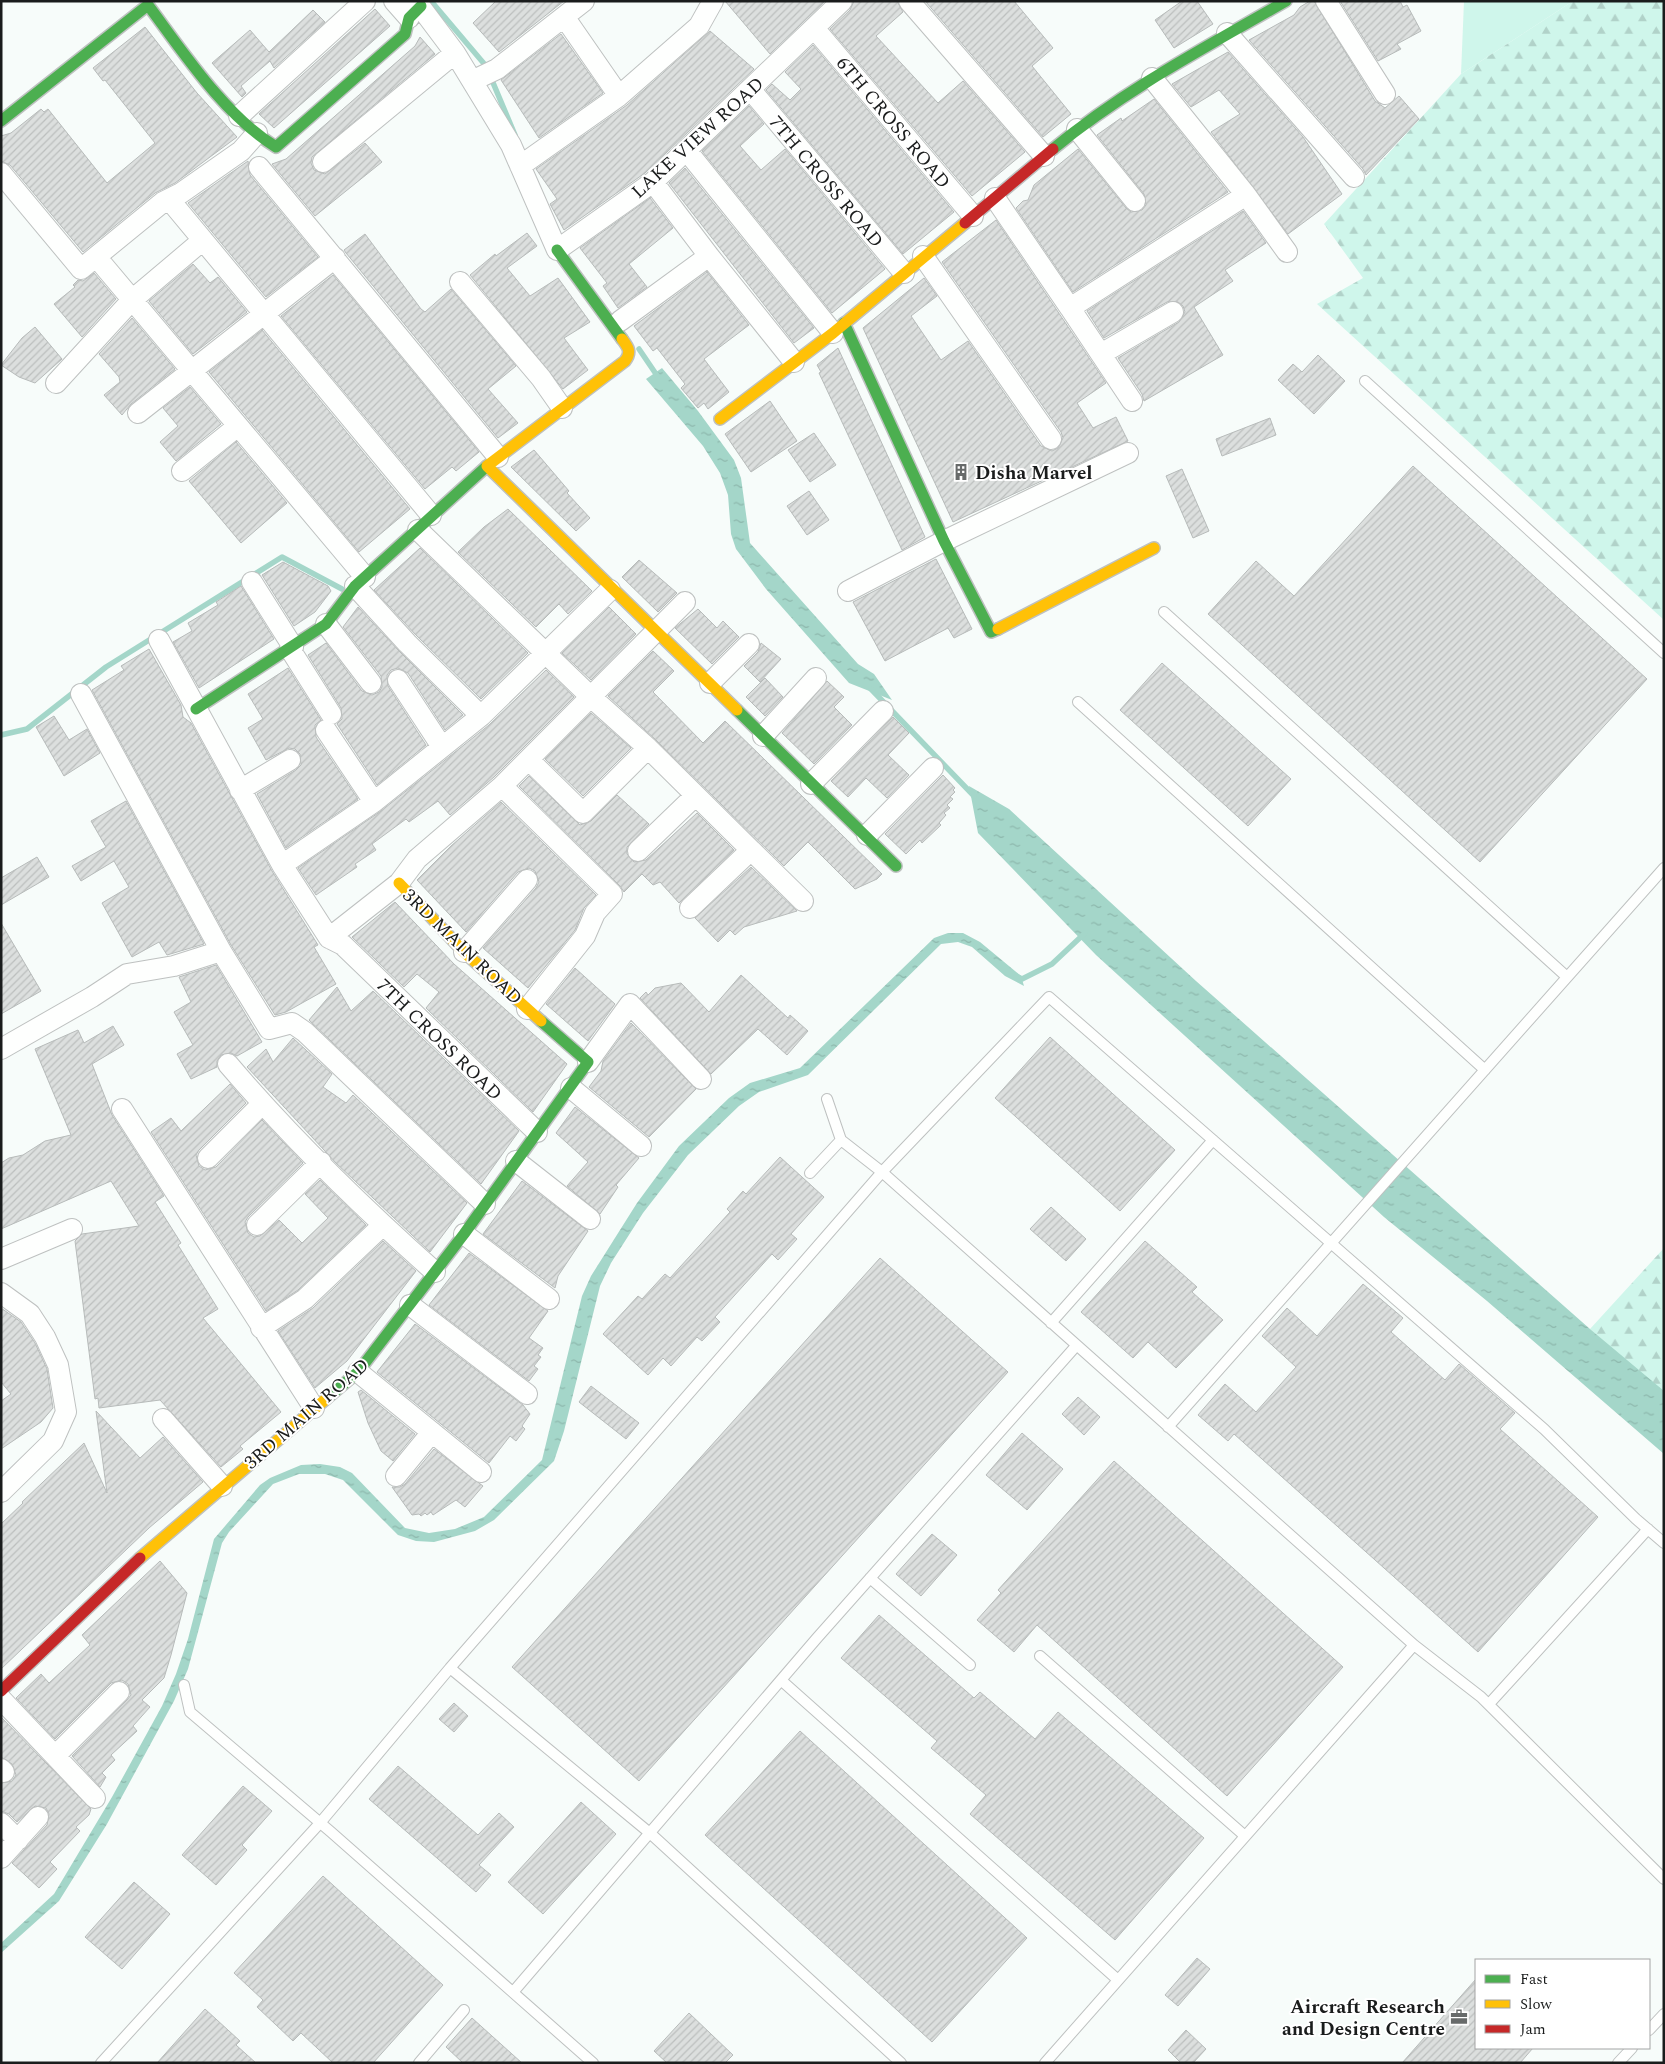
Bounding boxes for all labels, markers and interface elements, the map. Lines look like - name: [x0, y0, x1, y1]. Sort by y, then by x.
- street label: 6TH CROSS ROAD: [829, 50, 957, 196]
- street label: LAKE VIEW ROAD: [625, 70, 771, 206]
- street label: 7TH CROSS ROAD: [762, 109, 890, 255]
- place label: Disha Marvel: [975, 459, 1093, 488]
- building icon: Disha Marvel: [951, 462, 971, 482]
- street label: 3RD MAIN ROAD: [395, 882, 529, 1012]
- street label: 7TH CROSS ROAD: [369, 972, 509, 1108]
- street label: 3RD MAIN ROAD: [238, 1351, 376, 1477]
- legend: [1475, 1959, 1650, 2049]
- text: Fast: [1520, 1968, 1548, 1991]
- place label: Aircraft Research and Design Centre: [1282, 1993, 1445, 2044]
- text: Slow: [1520, 1993, 1552, 2016]
- office icon: Aircraft Research and Design Centre: [1449, 2007, 1469, 2027]
- text: Jam: [1520, 2018, 1546, 2041]

